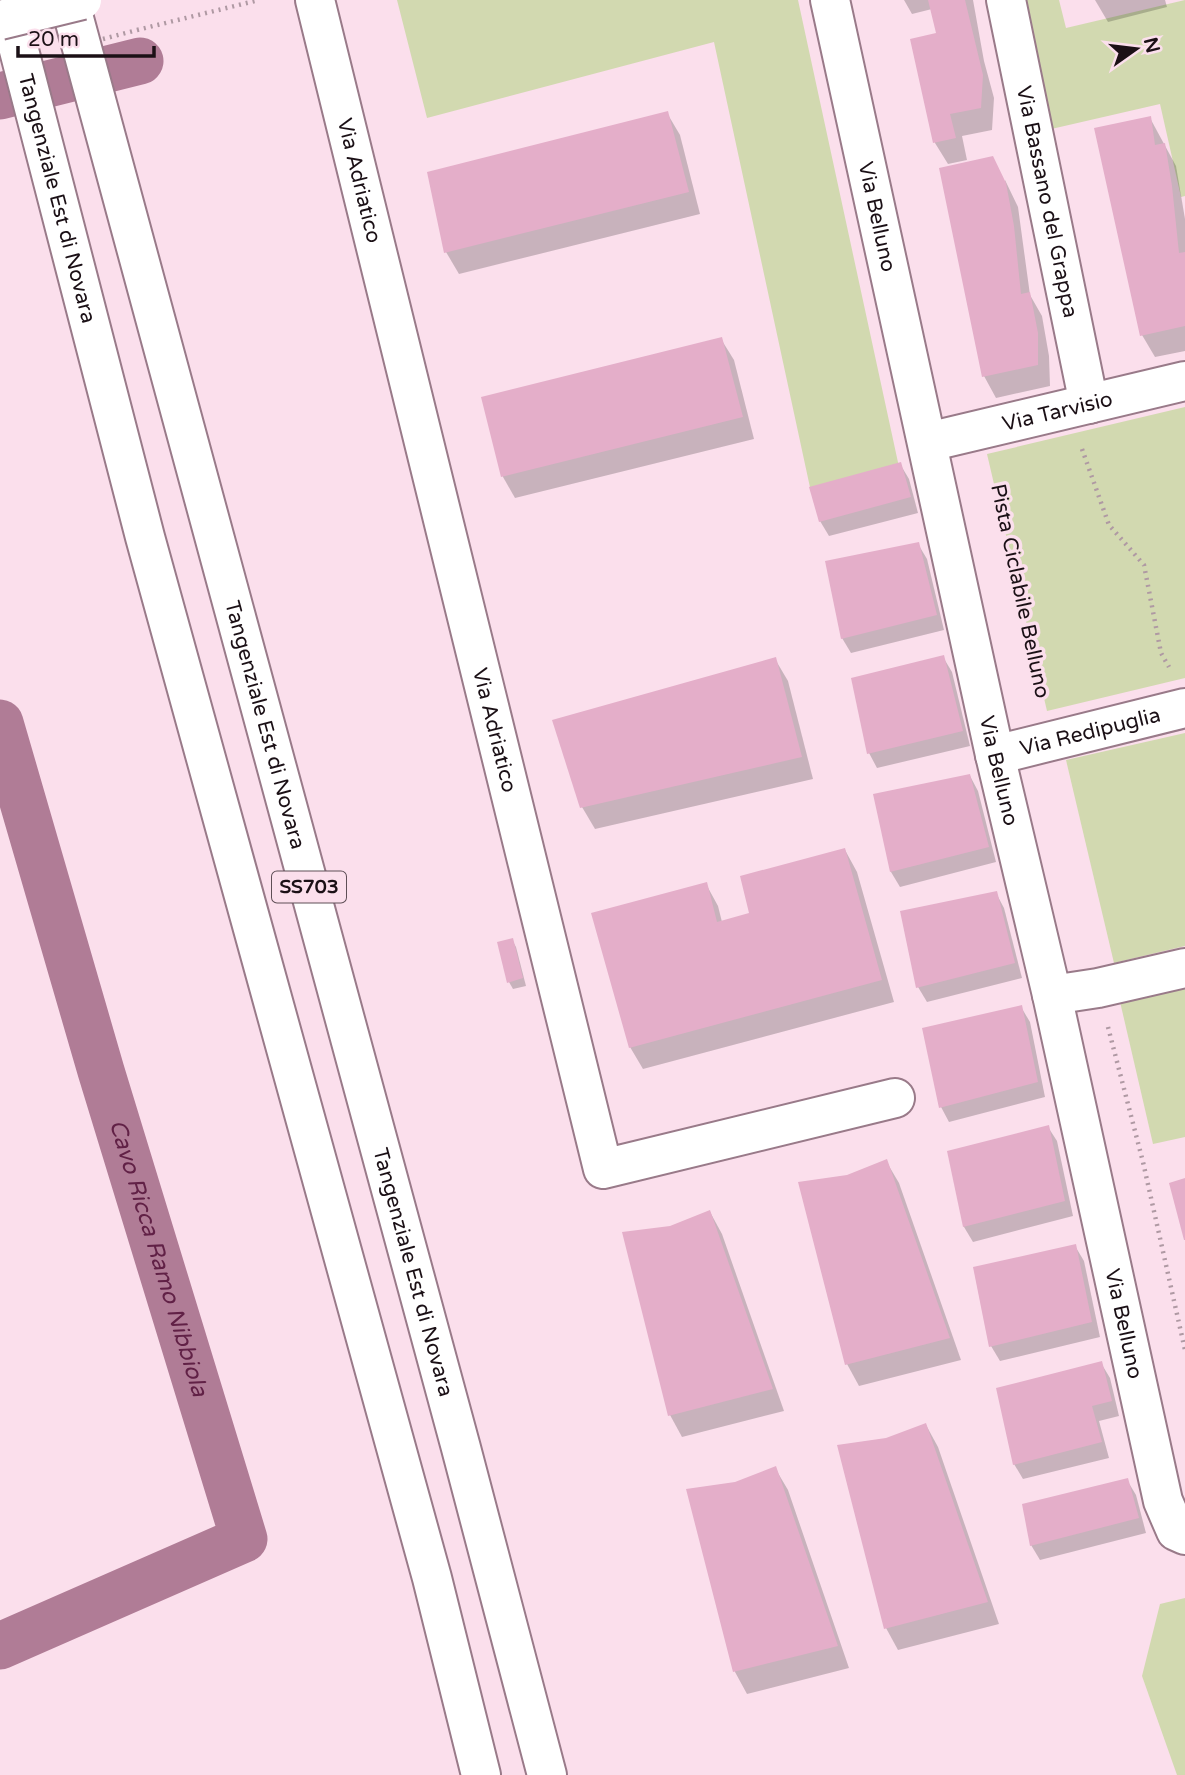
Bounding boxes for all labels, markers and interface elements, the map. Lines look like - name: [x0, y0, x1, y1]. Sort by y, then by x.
- scale bar: [18, 14, 154, 58]
- north arrow: [1101, 14, 1171, 84]
- text: 20 m: [28, 27, 79, 52]
- text: N: [1139, 35, 1164, 55]
- street label: Tangenziale Est di Novara: [13, 71, 102, 326]
- street label: Via Bassano del Grappa: [1011, 84, 1083, 320]
- street label: Via Adriatico: [332, 116, 387, 246]
- street label: Via Belluno: [853, 159, 902, 274]
- street label: Via Tarvisio: [1000, 386, 1115, 436]
- street label: Pista Ciclabile Belluno: [985, 481, 1055, 701]
- street label: Tangenziale Est di Novara: [220, 598, 311, 852]
- street label: Via Adriatico: [467, 665, 522, 795]
- street label: Via Redipuglia: [1017, 702, 1163, 761]
- street label: Via Belluno: [974, 713, 1024, 828]
- road number: SS703: [272, 872, 346, 902]
- water label: Cavo Ricca Ramo Nibbiola: [103, 1116, 214, 1401]
- street label: Tangenziale Est di Novara: [368, 1145, 459, 1399]
- street label: Via Belluno: [1100, 1266, 1148, 1381]

